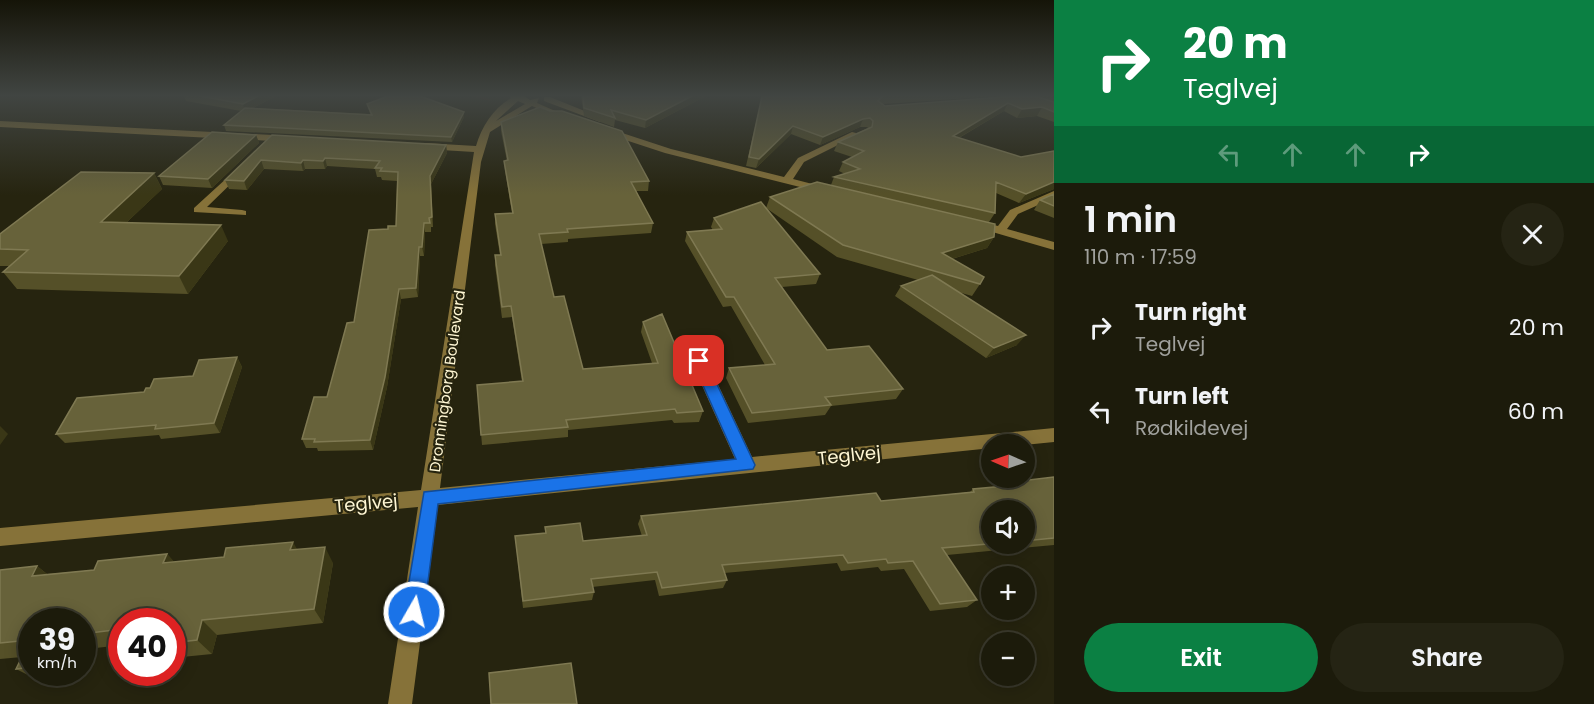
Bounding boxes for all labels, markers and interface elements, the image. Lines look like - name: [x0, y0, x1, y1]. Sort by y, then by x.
- text: 20 m: [1183, 14, 1288, 73]
- icon: right: [1084, 24, 1162, 102]
- text: Teglvej: [1183, 70, 1278, 107]
- icon: left: [1213, 138, 1246, 171]
- icon: ahead: [1276, 138, 1309, 171]
- icon: ahead: [1339, 138, 1372, 171]
- icon: right: [1402, 138, 1435, 171]
- text: 1 min: [1084, 194, 1177, 245]
- button: close: [1501, 203, 1564, 266]
- text: 110 m · 17:59: [1084, 243, 1197, 271]
- street label: Dronningborg Boulevard: [424, 289, 470, 473]
- text: Turn right: [1135, 297, 1246, 328]
- icon: right: [1084, 311, 1117, 344]
- text: 20 m: [1509, 312, 1564, 343]
- text: Teglvej: [1135, 330, 1205, 358]
- pin: [673, 335, 724, 386]
- icon: arrive: [682, 344, 715, 377]
- text: Turn left: [1135, 381, 1229, 412]
- icon: left: [1084, 395, 1117, 428]
- text: 60 m: [1508, 396, 1564, 427]
- text: Rødkildevej: [1135, 414, 1248, 442]
- north arrow: [981, 434, 1035, 488]
- map controls: [981, 434, 1035, 686]
- street label: Teglvej: [816, 439, 882, 471]
- street label: Teglvej: [333, 488, 399, 518]
- button: sound: [981, 500, 1035, 554]
- button: +: [981, 566, 1035, 620]
- position arrow: [382, 580, 446, 644]
- speed limit sign: 40: [108, 608, 186, 686]
- text: 39: [39, 618, 75, 661]
- button: Exit: [1084, 623, 1318, 692]
- button: Share: [1330, 623, 1564, 692]
- button: −: [981, 632, 1035, 686]
- text: km/h: [37, 652, 77, 673]

